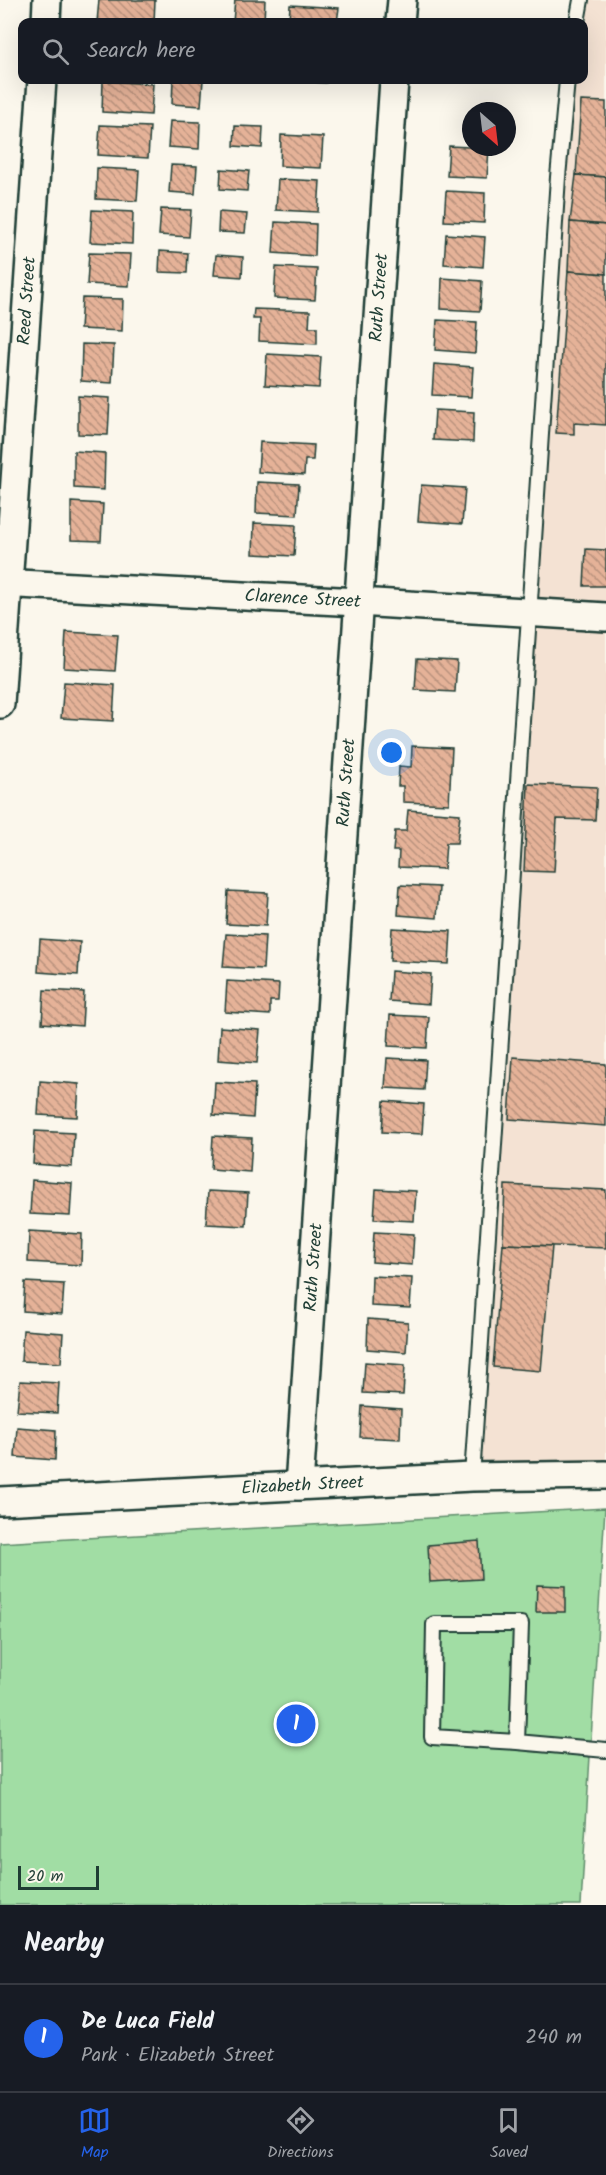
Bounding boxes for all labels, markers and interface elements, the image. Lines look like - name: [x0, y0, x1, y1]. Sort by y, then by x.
- search box: [18, 18, 588, 84]
- text: Search here: [87, 34, 195, 69]
- icon: search: [39, 35, 72, 68]
- north arrow: [462, 102, 516, 156]
- street label: Ruth Street: [362, 251, 397, 343]
- street label: Reed Street: [10, 255, 45, 346]
- street label: Clarence Street: [244, 581, 362, 617]
- street label: Ruth Street: [329, 736, 364, 828]
- your location: [377, 738, 406, 767]
- street label: Ruth Street: [296, 1221, 331, 1313]
- street label: Elizabeth Street: [241, 1468, 366, 1503]
- pin: 1: [276, 1702, 316, 1746]
- scale bar: [18, 1863, 99, 1890]
- text: 20 m: [27, 1864, 63, 1889]
- text: Nearby: [24, 1923, 104, 1965]
- text: De Luca Field: [81, 2005, 214, 2040]
- text: 1: [40, 2022, 47, 2054]
- text: 240 m: [525, 2022, 582, 2054]
- text: Park · Elizabeth Street: [81, 2040, 274, 2072]
- tab: Map: [78, 2104, 111, 2165]
- tab: Directions: [267, 2104, 334, 2165]
- tab: Saved: [490, 2104, 528, 2165]

